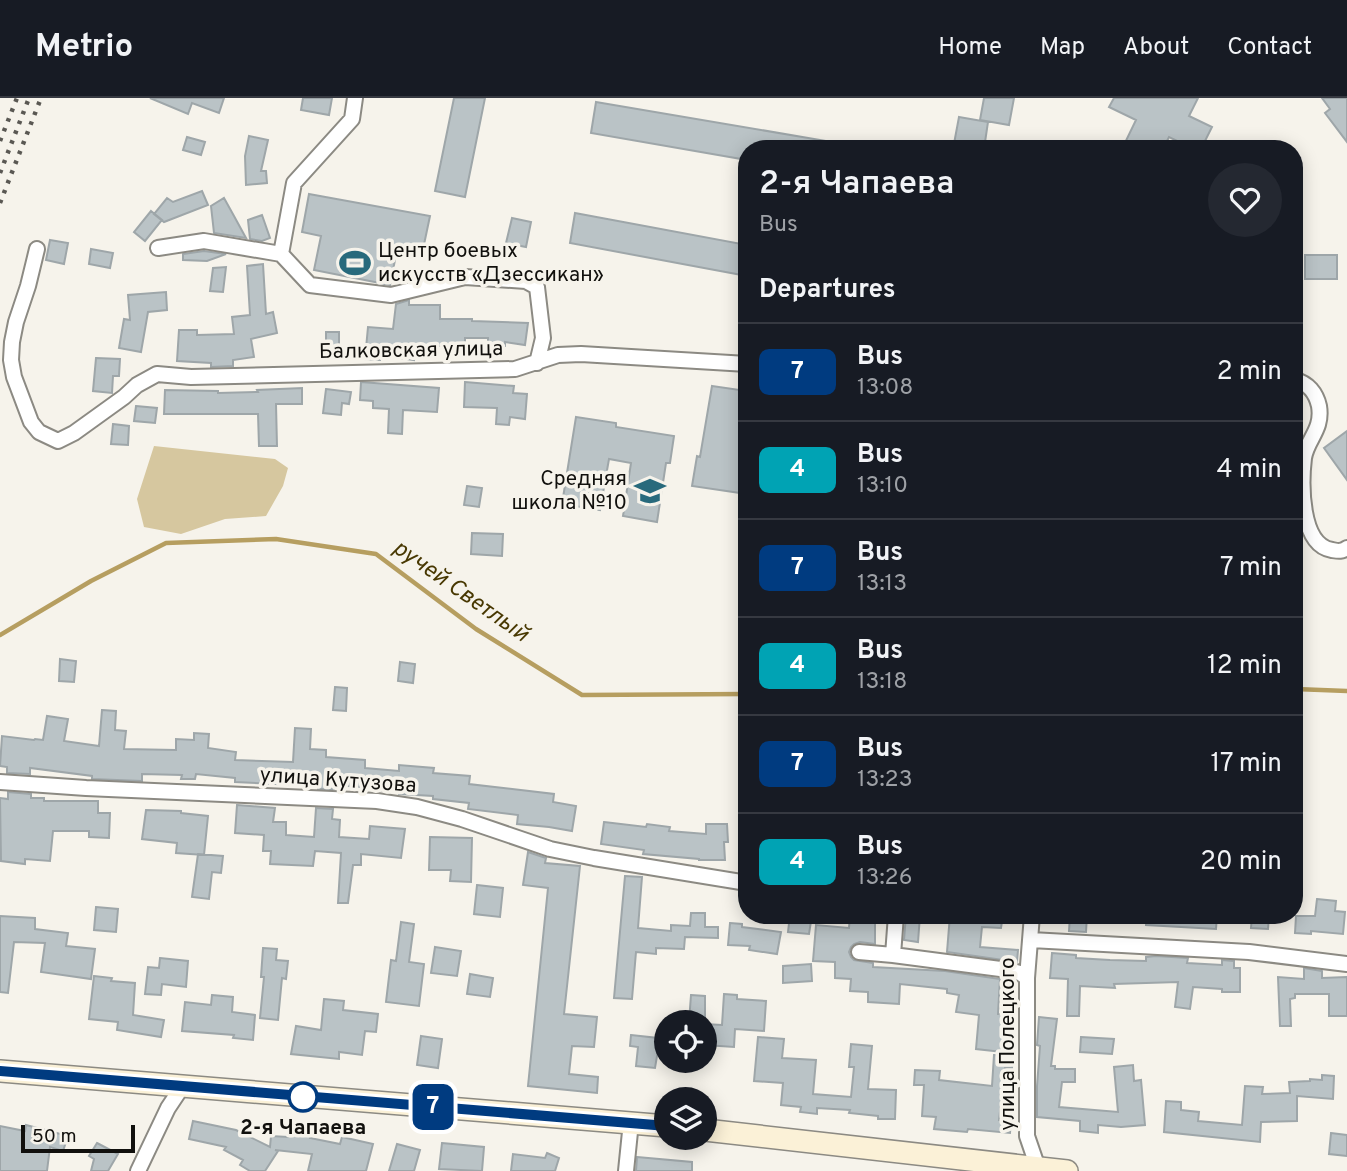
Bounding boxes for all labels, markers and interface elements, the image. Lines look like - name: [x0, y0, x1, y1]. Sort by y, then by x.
- text: Metrio: [35, 27, 133, 69]
- text: Home: [938, 33, 1002, 63]
- text: Map: [1040, 33, 1085, 63]
- text: About: [1123, 33, 1189, 63]
- text: Contact: [1227, 33, 1312, 63]
- button: heart: [1208, 163, 1282, 237]
- text: 2-я Чапаева: [759, 164, 954, 206]
- text: Bus: [759, 211, 798, 240]
- place label: Центр боевых искусств «Дзессикан»: [378, 238, 604, 289]
- sports icon: Центр боевых искусств «Дзессикан»: [338, 246, 372, 280]
- text: Departures: [759, 274, 896, 307]
- street label: Балковская улица: [319, 336, 503, 366]
- text: Bus: [857, 341, 903, 374]
- text: 2 min: [1217, 356, 1282, 389]
- text: 7: [791, 357, 804, 387]
- text: 13:08: [857, 374, 913, 403]
- text: Bus: [857, 439, 903, 472]
- text: 4 min: [1216, 454, 1282, 487]
- text: 4: [790, 455, 805, 485]
- place label: Средняя школа №10: [512, 466, 627, 517]
- text: 13:10: [857, 472, 908, 501]
- school or university icon: Средняя школа №10: [633, 474, 667, 508]
- water label: ручей Светлый: [386, 534, 534, 650]
- text: Bus: [857, 537, 903, 570]
- text: 7 min: [1220, 552, 1282, 585]
- text: 7: [791, 553, 804, 583]
- text: 13:13: [857, 570, 907, 599]
- text: Bus: [857, 635, 903, 668]
- text: 12 min: [1207, 650, 1282, 683]
- text: 4: [790, 651, 805, 681]
- text: 13:18: [857, 668, 907, 697]
- text: Bus: [857, 733, 903, 766]
- text: 17 min: [1210, 748, 1282, 781]
- text: 7: [791, 749, 804, 779]
- street label: улица Кутузова: [259, 762, 417, 800]
- text: 13:23: [857, 766, 913, 795]
- text: Bus: [857, 831, 903, 864]
- text: 20 min: [1200, 846, 1282, 879]
- text: 4: [790, 847, 805, 877]
- text: 13:26: [857, 864, 912, 893]
- street label: улица Полецкого: [995, 957, 1022, 1131]
- map controls: [654, 1010, 717, 1150]
- button: locate: [654, 1010, 717, 1073]
- marker: 2-я Чапаева: [288, 1082, 318, 1112]
- line badge: 7: [410, 1084, 456, 1130]
- button: layers: [654, 1087, 717, 1150]
- text: 7: [427, 1092, 439, 1122]
- place label: 2-я Чапаева: [240, 1115, 366, 1142]
- scale bar: [21, 1122, 135, 1154]
- text: 50 m: [32, 1125, 77, 1149]

